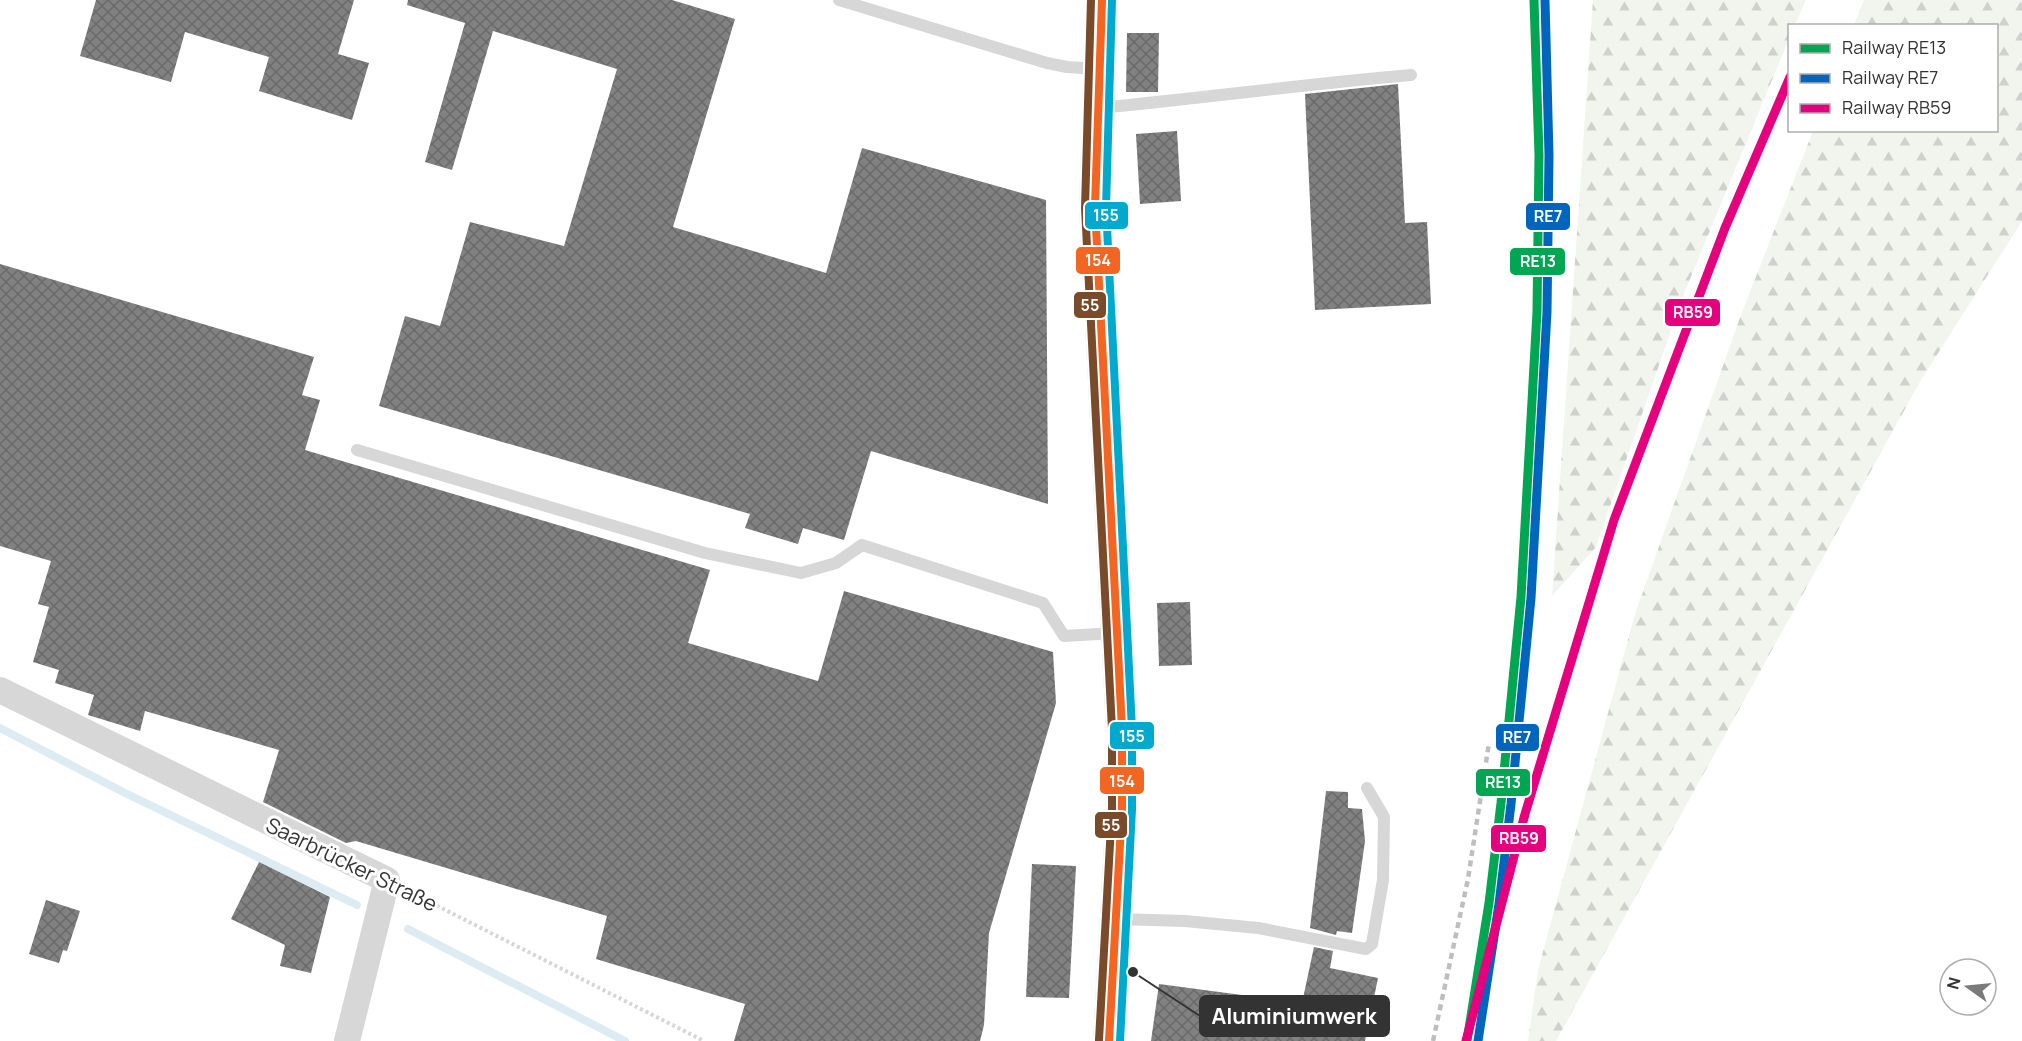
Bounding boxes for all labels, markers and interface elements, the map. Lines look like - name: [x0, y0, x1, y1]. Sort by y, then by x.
- legend: [1788, 24, 1998, 132]
- text: Railway RE13: [1842, 35, 1946, 59]
- text: Railway RE7: [1842, 65, 1938, 89]
- text: Railway RB59: [1842, 95, 1952, 119]
- line badge: 155: [1084, 201, 1129, 230]
- line badge: RE7: [1525, 202, 1571, 231]
- text: 155: [1093, 204, 1119, 226]
- text: RE7: [1534, 205, 1562, 227]
- line badge: 154: [1075, 246, 1121, 275]
- line badge: RE13: [1509, 247, 1566, 276]
- text: 154: [1085, 249, 1111, 271]
- text: RE13: [1520, 250, 1556, 272]
- line badge: 55: [1073, 291, 1107, 319]
- text: 55: [1081, 294, 1099, 316]
- line badge: RB59: [1664, 298, 1721, 327]
- text: RB59: [1673, 301, 1713, 323]
- line badge: 155: [1109, 721, 1155, 750]
- line badge: RE7: [1495, 723, 1540, 752]
- text: 155: [1119, 725, 1145, 747]
- text: RE7: [1503, 726, 1531, 748]
- line badge: 154: [1099, 766, 1145, 795]
- line badge: RE13: [1475, 768, 1531, 797]
- text: 154: [1109, 770, 1135, 792]
- text: RE13: [1485, 771, 1521, 793]
- street label: Saarbrücker Straße: [262, 810, 442, 918]
- line badge: 55: [1094, 811, 1128, 839]
- text: 55: [1102, 814, 1120, 836]
- line badge: RB59: [1490, 824, 1547, 853]
- text: RB59: [1499, 827, 1539, 849]
- north arrow: [1938, 957, 1998, 1017]
- text: N: [1941, 975, 1966, 992]
- callout: Aluminiumwerk: [1200, 996, 1389, 1036]
- text: Aluminiumwerk: [1211, 1001, 1378, 1031]

